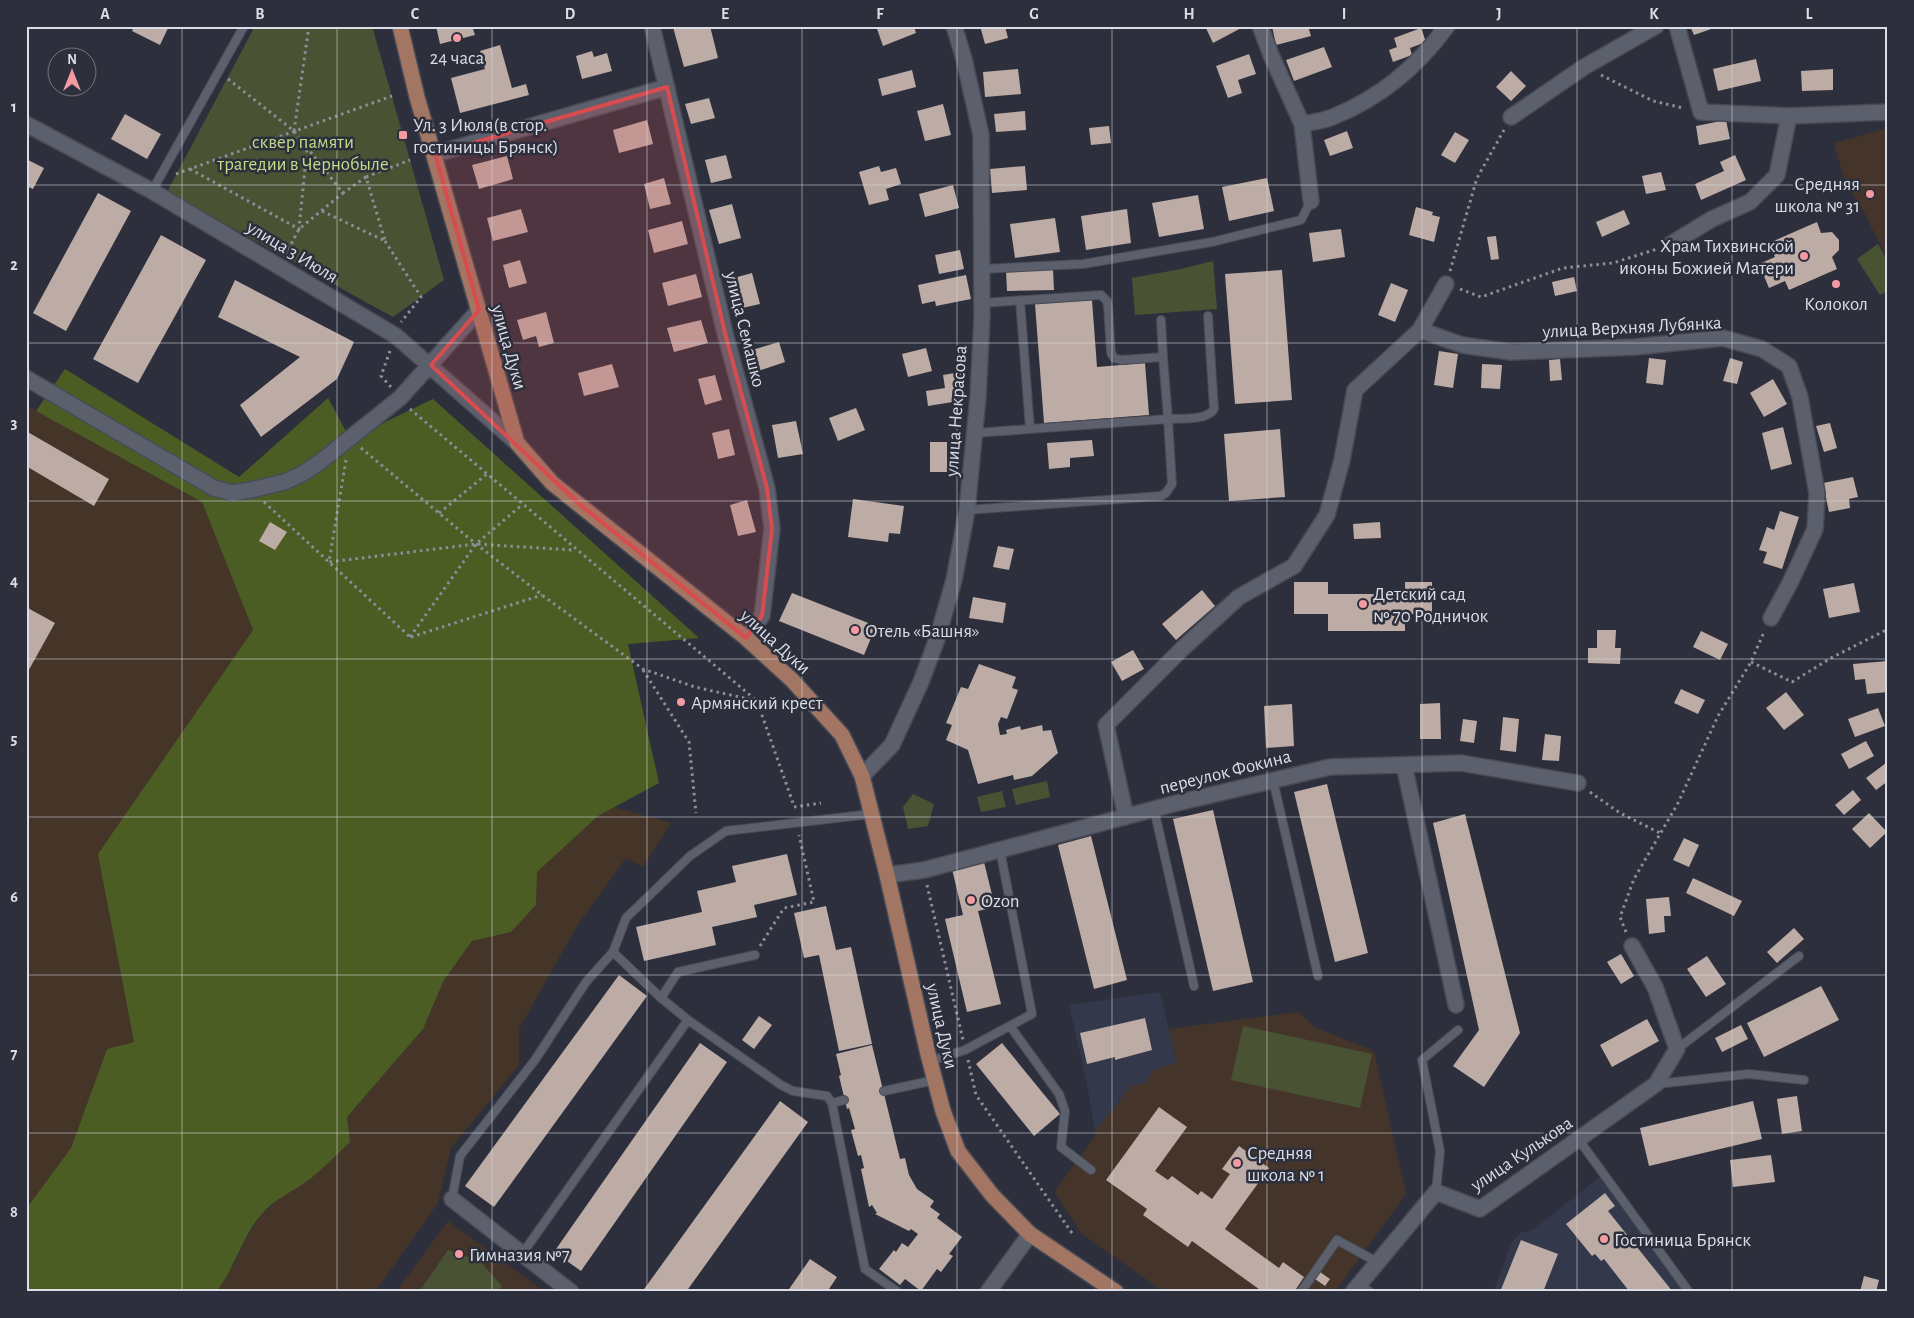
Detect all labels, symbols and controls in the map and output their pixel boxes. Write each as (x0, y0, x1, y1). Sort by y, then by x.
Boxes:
text: A (100, 6, 110, 22)
text: B (255, 6, 265, 22)
text: C (411, 6, 420, 22)
text: D (565, 6, 576, 22)
text: E (721, 6, 729, 22)
text: F (876, 6, 884, 22)
text: G (1029, 6, 1039, 22)
text: H (1183, 6, 1195, 22)
text: I (1342, 6, 1346, 22)
text: J (1496, 6, 1502, 22)
text: K (1649, 6, 1659, 22)
text: L (1806, 6, 1813, 22)
marker: 24 часа (451, 32, 463, 44)
north arrow (48, 48, 98, 98)
place label: 24 часа (430, 49, 485, 68)
text: N (67, 53, 77, 67)
text: 1 (11, 99, 17, 115)
place label: Ул. 3 Июля(в стор. гостиницы Брянск) (413, 116, 558, 157)
marker: Ул. 3 Июля(в стор. гостиницы Брянск) (397, 129, 409, 141)
park label: сквер памяти трагедии в Чернобыле (216, 133, 389, 174)
place label: Средняя школа № 31 (1774, 175, 1860, 216)
marker: Средняя школа № 31 (1864, 188, 1876, 200)
street label: улица 3 Июля (242, 217, 341, 287)
place label: Храм Тихвинской иконы Божией Матери (1619, 237, 1794, 278)
marker: Храм Тихвинской иконы Божией Матери (1798, 250, 1810, 262)
text: 2 (10, 257, 18, 273)
street label: улица Семашко (721, 269, 768, 389)
marker: Колокол (1830, 278, 1842, 290)
place label: Колокол (1804, 295, 1868, 314)
street label: улица Дуки (487, 302, 530, 392)
street label: улица Верхняя Лубянка (1541, 313, 1723, 342)
street label: улица Некрасова (942, 345, 971, 478)
text: 3 (11, 415, 18, 431)
text: 4 (10, 573, 18, 589)
place label: Детский сад № 70 Родничок (1373, 585, 1488, 626)
marker: Детский сад № 70 Родничок (1357, 598, 1369, 610)
street label: улица Дуки (735, 605, 814, 678)
place label: Отель «Башня» (865, 622, 980, 641)
marker: Отель «Башня» (849, 624, 861, 636)
place label: Армянский крест (691, 694, 823, 713)
marker: Армянский крест (675, 696, 687, 708)
text: 5 (11, 731, 18, 747)
street label: переулок Фокина (1158, 747, 1293, 798)
text: 6 (10, 889, 18, 905)
place label: Ozon (981, 892, 1020, 911)
marker: Ozon (965, 894, 977, 906)
street label: улица Дуки (922, 981, 961, 1071)
text: 7 (11, 1046, 18, 1062)
street label: улица Кулькова (1467, 1113, 1576, 1196)
place label: Средняя школа № 1 (1247, 1144, 1325, 1185)
marker: Средняя школа № 1 (1231, 1157, 1243, 1169)
text: 8 (10, 1204, 18, 1220)
place label: Гостиница Брянск (1614, 1231, 1751, 1250)
marker: Гостиница Брянск (1598, 1233, 1610, 1245)
place label: Гимназия №7 (469, 1246, 570, 1265)
marker: Гимназия №7 (453, 1248, 465, 1260)

